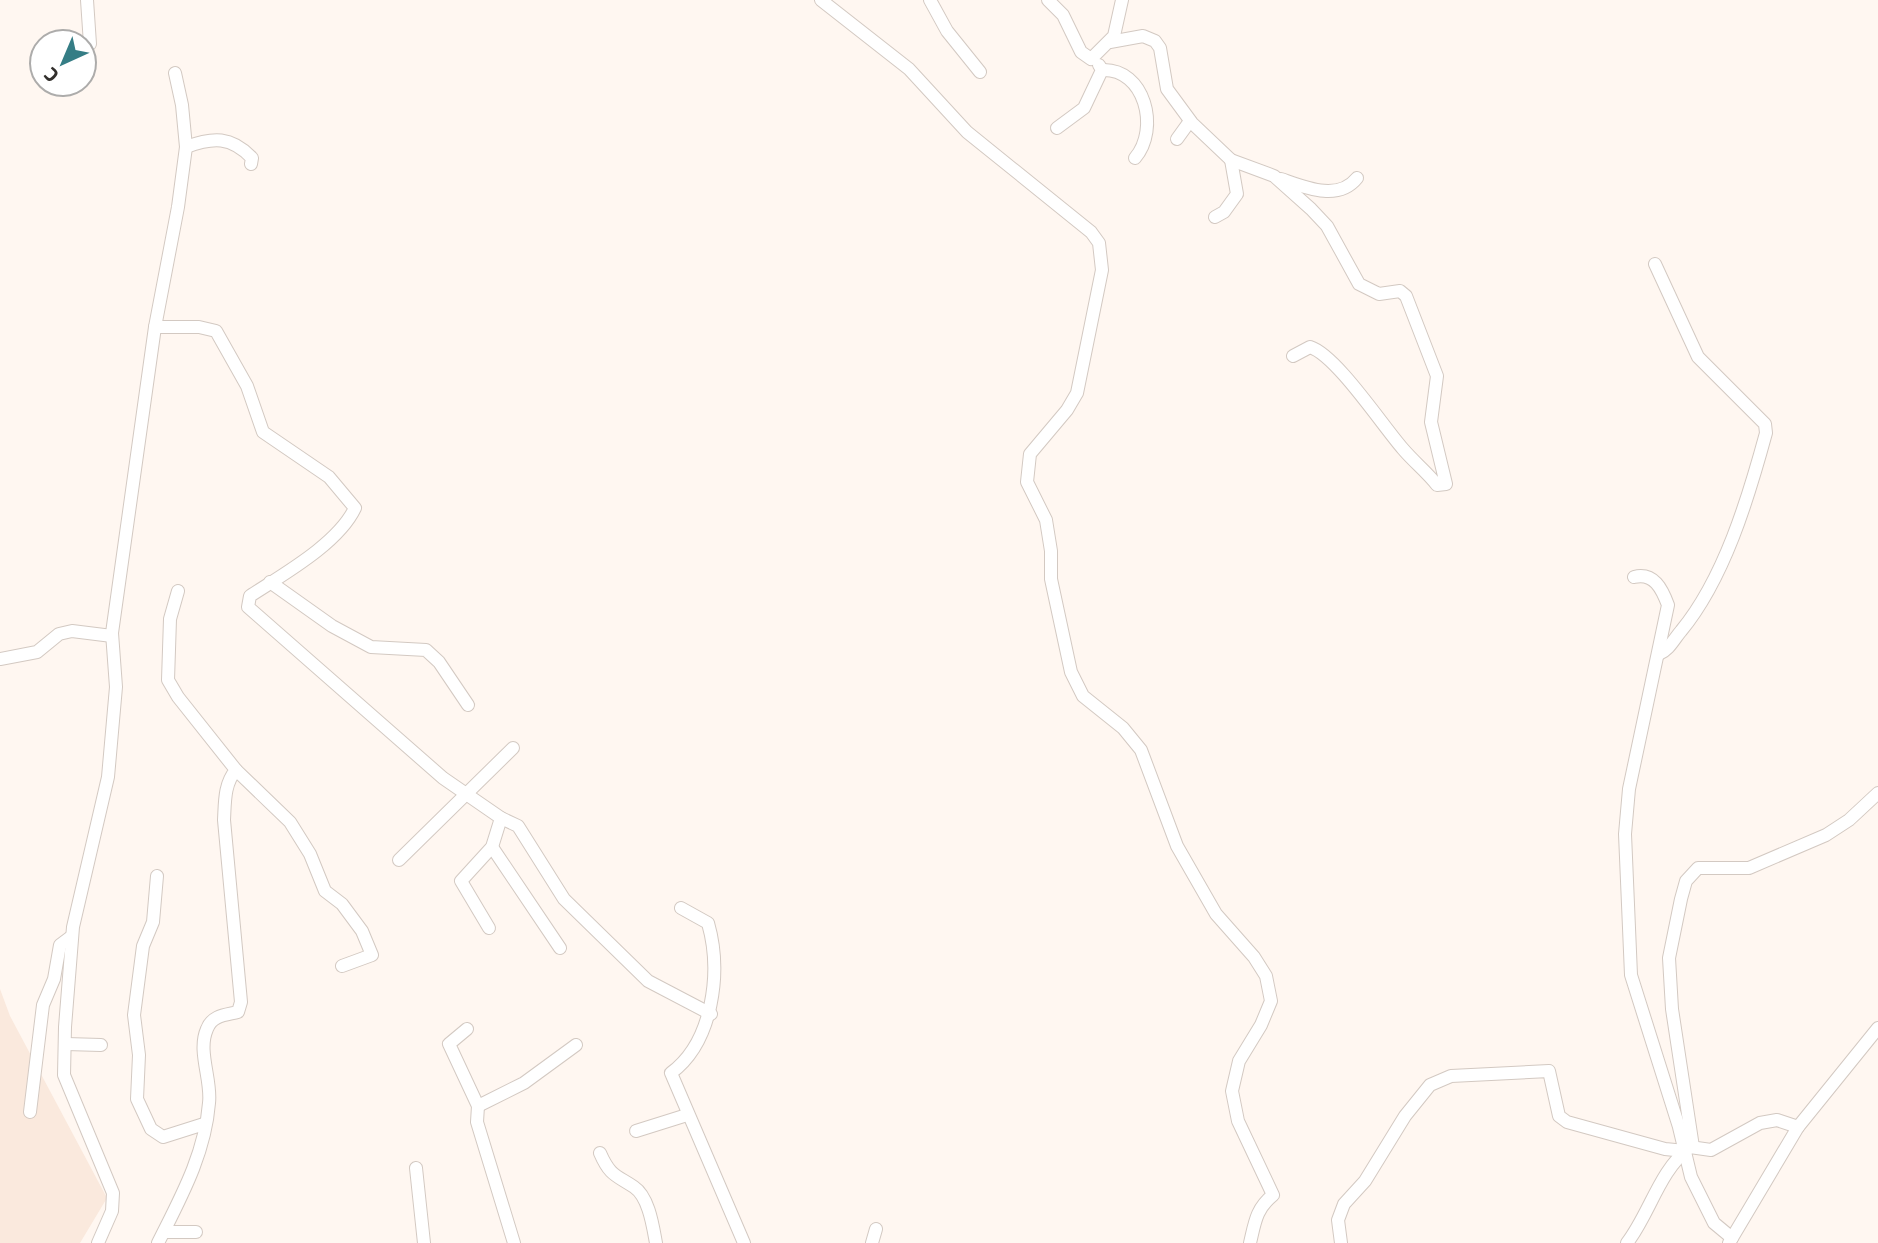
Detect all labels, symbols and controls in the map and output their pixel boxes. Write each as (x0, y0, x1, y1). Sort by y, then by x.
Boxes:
north arrow (28, 28, 98, 98)
text: С (39, 63, 63, 88)

